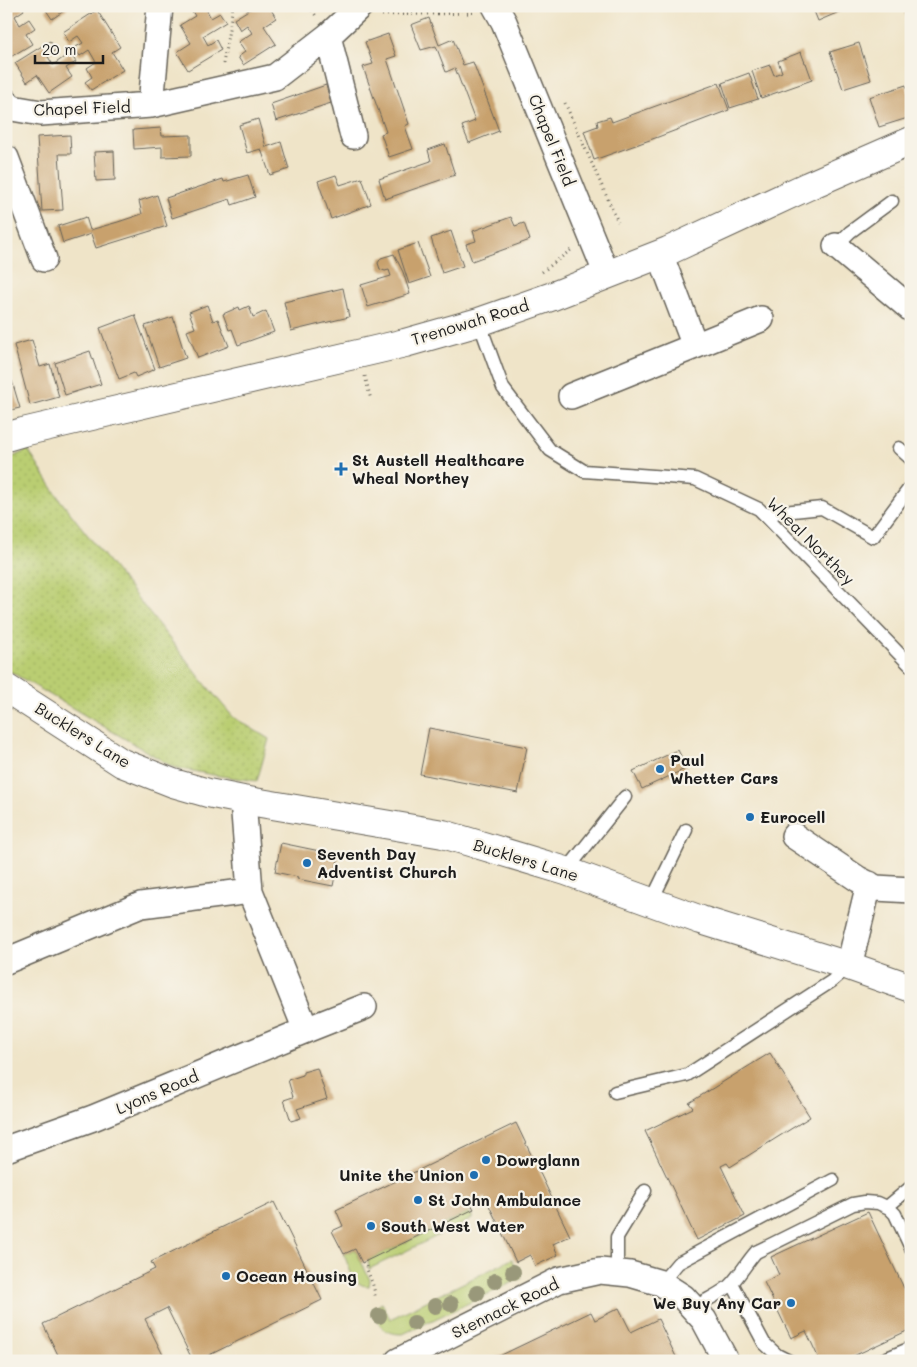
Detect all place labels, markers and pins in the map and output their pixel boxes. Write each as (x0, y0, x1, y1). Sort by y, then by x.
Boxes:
place label: St Austell Healthcare Wheal Northey (352, 449, 525, 488)
marker: St Austell Healthcare Wheal Northey (334, 462, 348, 476)
place label: Paul Whetter Cars (670, 749, 778, 788)
marker: Paul Whetter Cars (654, 763, 666, 775)
place label: Eurocell (760, 806, 825, 827)
marker: Eurocell (744, 811, 756, 823)
place label: Seventh Day Adventist Church (317, 843, 457, 882)
marker: Seventh Day Adventist Church (301, 857, 313, 869)
place label: Dowrglann (496, 1149, 580, 1170)
marker: Dowrglann (480, 1154, 492, 1166)
place label: Unite the Union (339, 1164, 464, 1185)
marker: Unite the Union (468, 1169, 480, 1181)
place label: St John Ambulance (428, 1189, 581, 1210)
marker: St John Ambulance (412, 1194, 424, 1206)
place label: South West Water (381, 1215, 525, 1236)
marker: South West Water (365, 1220, 377, 1232)
place label: Ocean Housing (236, 1265, 357, 1286)
marker: Ocean Housing (220, 1270, 232, 1282)
place label: We Buy Any Car (653, 1292, 781, 1313)
marker: We Buy Any Car (785, 1297, 797, 1309)

